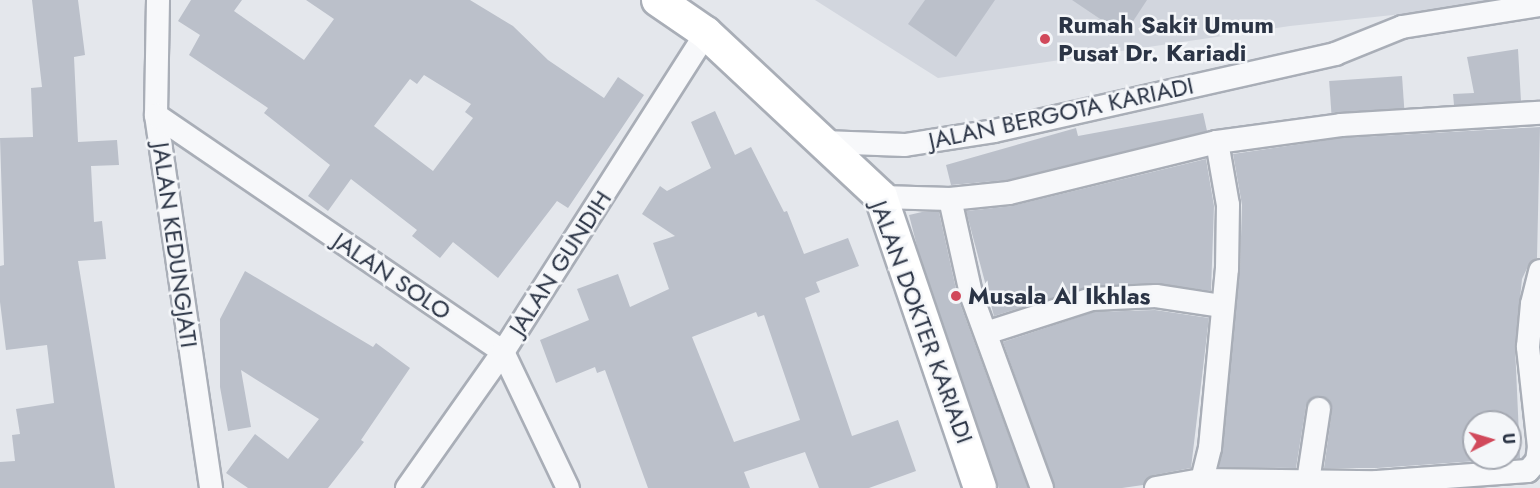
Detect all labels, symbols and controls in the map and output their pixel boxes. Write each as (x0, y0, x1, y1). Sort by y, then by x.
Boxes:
place label: Rumah Sakit Umum Pusat Dr. Kariadi (1058, 11, 1274, 67)
marker: Rumah Sakit Umum Pusat Dr. Kariadi (1036, 30, 1054, 48)
street label: JALAN BERGOTA KARIADI (926, 71, 1196, 155)
street label: JALAN KEDUNGJATI (146, 140, 204, 350)
street label: JALAN GUNDIH (503, 185, 617, 341)
street label: JALAN DOKTER KARIADI (865, 197, 979, 447)
street label: JALAN SOLO (328, 226, 456, 326)
place label: Musala Al Ikhlas (968, 282, 1151, 310)
marker: Musala Al Ikhlas (949, 289, 963, 303)
north arrow (1462, 410, 1522, 470)
text: U (1496, 432, 1520, 445)

